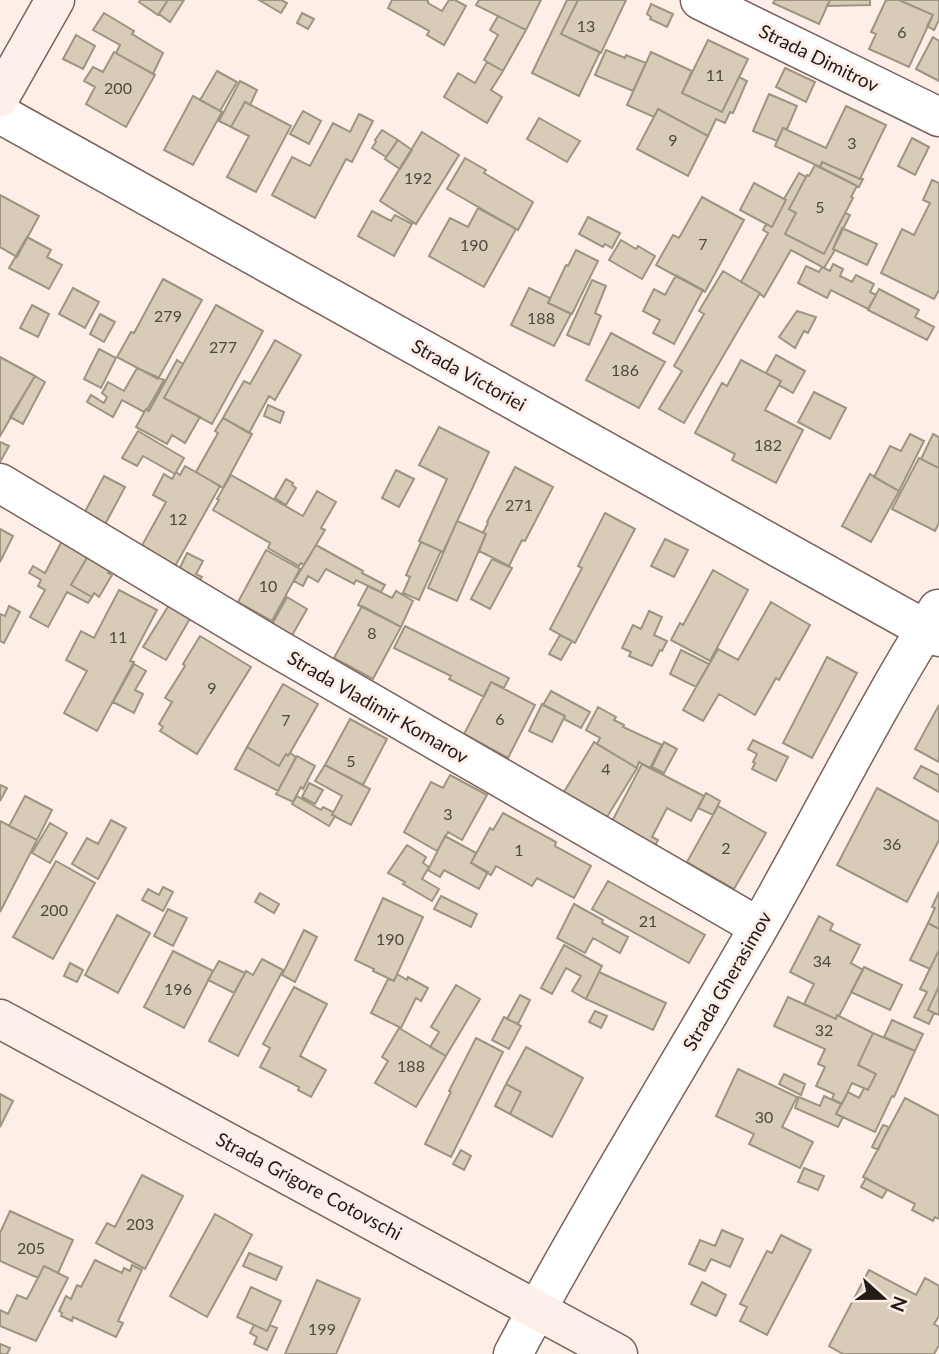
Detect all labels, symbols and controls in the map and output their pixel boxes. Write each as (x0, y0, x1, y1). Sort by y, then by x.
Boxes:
house number: 13 (577, 16, 595, 35)
street label: Strada Dimitrov (756, 19, 883, 97)
house number: 6 (897, 22, 907, 41)
house number: 11 (706, 65, 724, 84)
house number: 200 (104, 78, 132, 97)
house number: 9 (668, 130, 678, 149)
house number: 3 (847, 133, 857, 152)
house number: 192 (404, 168, 432, 187)
house number: 5 (815, 197, 825, 216)
house number: 7 (698, 234, 708, 253)
house number: 190 (460, 235, 488, 254)
house number: 279 (154, 306, 182, 325)
house number: 188 (527, 308, 555, 327)
street label: Strada Victoriei (408, 334, 530, 415)
house number: 277 (209, 337, 237, 356)
house number: 186 (611, 360, 639, 379)
house number: 182 (754, 435, 782, 454)
house number: 271 (505, 495, 533, 514)
house number: 12 (169, 509, 187, 528)
house number: 10 (259, 576, 277, 595)
house number: 8 (367, 623, 377, 642)
house number: 11 (109, 627, 127, 646)
street label: Strada Vladimir Komarov (284, 645, 473, 768)
house number: 9 (207, 678, 217, 697)
house number: 6 (495, 709, 505, 728)
house number: 7 (281, 710, 291, 729)
house number: 5 (346, 751, 356, 770)
house number: 4 (601, 759, 611, 778)
house number: 3 (443, 804, 453, 823)
house number: 36 (883, 834, 901, 853)
house number: 2 (721, 838, 731, 857)
house number: 1 (514, 840, 524, 859)
house number: 200 (40, 900, 68, 919)
street label: Strada Gherasimov (677, 907, 776, 1055)
house number: 21 (639, 911, 657, 930)
house number: 190 (376, 929, 404, 948)
house number: 34 (813, 951, 831, 970)
house number: 196 (164, 979, 192, 998)
house number: 32 (815, 1020, 833, 1039)
house number: 188 (397, 1056, 425, 1075)
house number: 30 (755, 1107, 773, 1126)
street label: Strada Grigore Cotovschi (212, 1127, 406, 1244)
house number: 203 (126, 1214, 154, 1233)
house number: 205 (17, 1238, 45, 1257)
north arrow (848, 1263, 918, 1333)
text: N (886, 1293, 913, 1315)
house number: 199 (308, 1319, 336, 1338)

